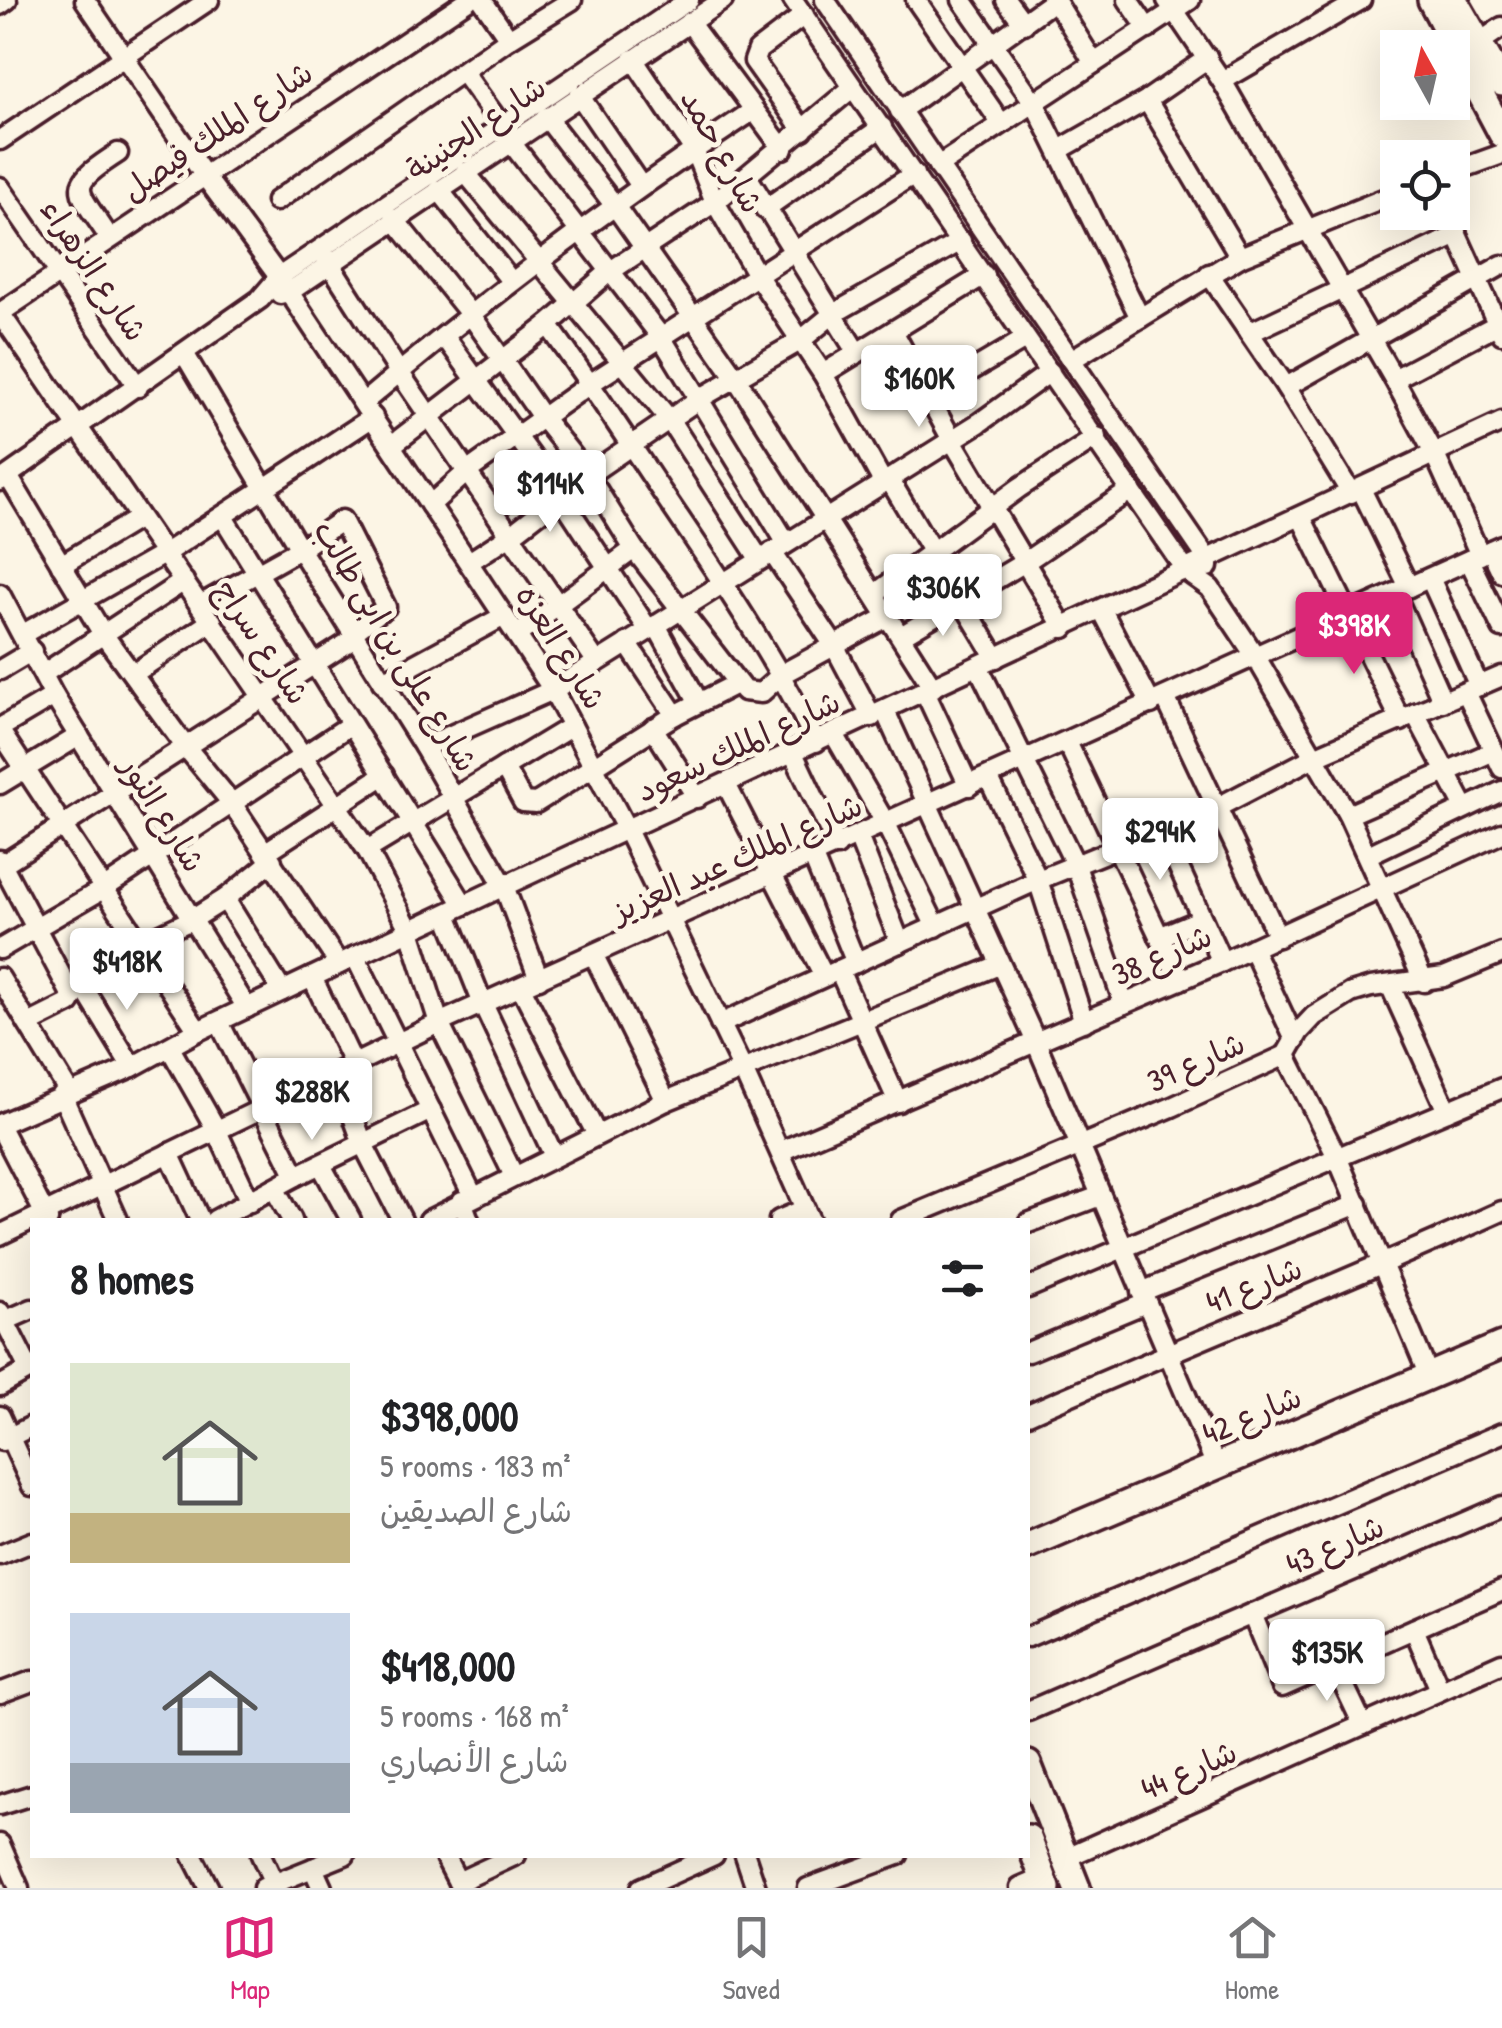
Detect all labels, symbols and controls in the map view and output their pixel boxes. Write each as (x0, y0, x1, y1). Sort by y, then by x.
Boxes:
north arrow (1380, 30, 1470, 120)
map controls (1380, 30, 1470, 230)
street label: شارع الملك فيصل (112, 51, 322, 212)
street label: شارع الجنينة (397, 65, 555, 192)
street label: شارع حمد (669, 81, 774, 222)
button: locate (1380, 140, 1470, 230)
street label: شارع الزهراء (29, 190, 158, 351)
pin: $160K (849, 345, 989, 430)
text: $160K (883, 356, 955, 399)
pin: $114K (480, 450, 620, 535)
text: $114K (516, 461, 584, 504)
street label: شارع على بن ابى طالب (302, 512, 489, 781)
pin: $306K (873, 554, 1013, 639)
text: $306K (906, 565, 980, 608)
street label: شارع سراج (203, 571, 320, 714)
street label: شارع العزه (504, 576, 617, 718)
pin: $398K (1284, 592, 1424, 677)
text: $398K (1318, 603, 1390, 646)
street label: شارع الملك سعود (629, 679, 848, 813)
street label: شارع النور (108, 745, 216, 881)
street label: شارع الملك عبد العزيز (602, 783, 870, 935)
pin: $294K (1090, 798, 1230, 883)
text: $294K (1124, 809, 1196, 852)
street label: شارع 38 (1105, 914, 1219, 997)
pin: $418K (57, 928, 197, 1013)
text: $418K (92, 939, 162, 982)
street label: شارع 39 (1140, 1021, 1252, 1104)
pin: $288K (242, 1058, 382, 1143)
text: $288K (274, 1069, 350, 1112)
street label: شارع 41 (1199, 1246, 1309, 1325)
text: 8 homes (70, 1250, 194, 1307)
icon: filters (935, 1251, 990, 1306)
street label: شارع 42 (1196, 1375, 1309, 1456)
text: $398,000 (380, 1387, 519, 1444)
icon: home (150, 1403, 270, 1523)
text: 5 rooms · 183 m² (380, 1444, 571, 1487)
text: شارع الصديقين (380, 1489, 572, 1532)
street label: شارع 43 (1279, 1504, 1391, 1587)
pin: $135K (1257, 1619, 1397, 1704)
text: $135K (1291, 1630, 1363, 1673)
text: $418,000 (380, 1637, 515, 1694)
icon: home (150, 1653, 270, 1773)
text: 5 rooms · 168 m² (380, 1694, 569, 1737)
street label: شارع 44 (1134, 1729, 1244, 1811)
text: شارع الأنصاري (380, 1739, 568, 1782)
tab: Map (222, 1910, 277, 2008)
tab: Saved (722, 1910, 780, 2008)
tab: Home (1225, 1910, 1280, 2008)

